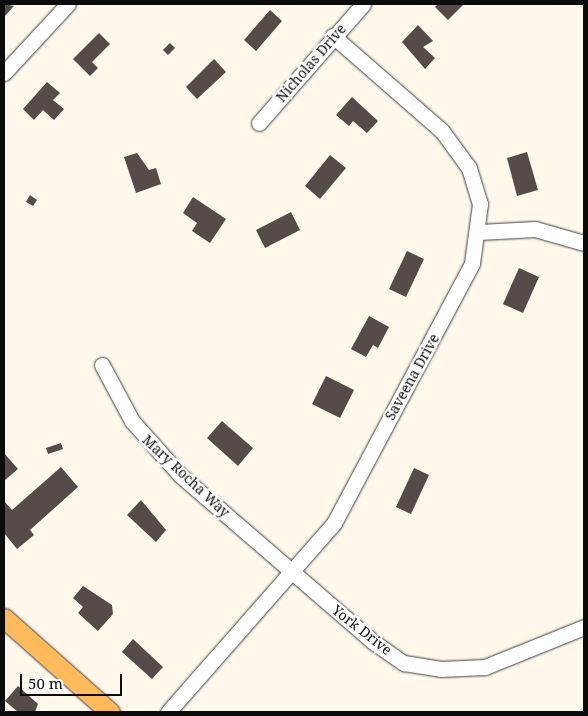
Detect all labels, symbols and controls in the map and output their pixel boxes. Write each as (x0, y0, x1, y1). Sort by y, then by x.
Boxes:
street label: Nicholas Drive (272, 20, 350, 106)
street label: Saveena Drive (381, 331, 443, 423)
street label: Mary Rocha Way (139, 431, 233, 521)
street label: York Drive (329, 601, 395, 659)
scale bar (22, 664, 125, 696)
text: 50 m (28, 673, 63, 693)

